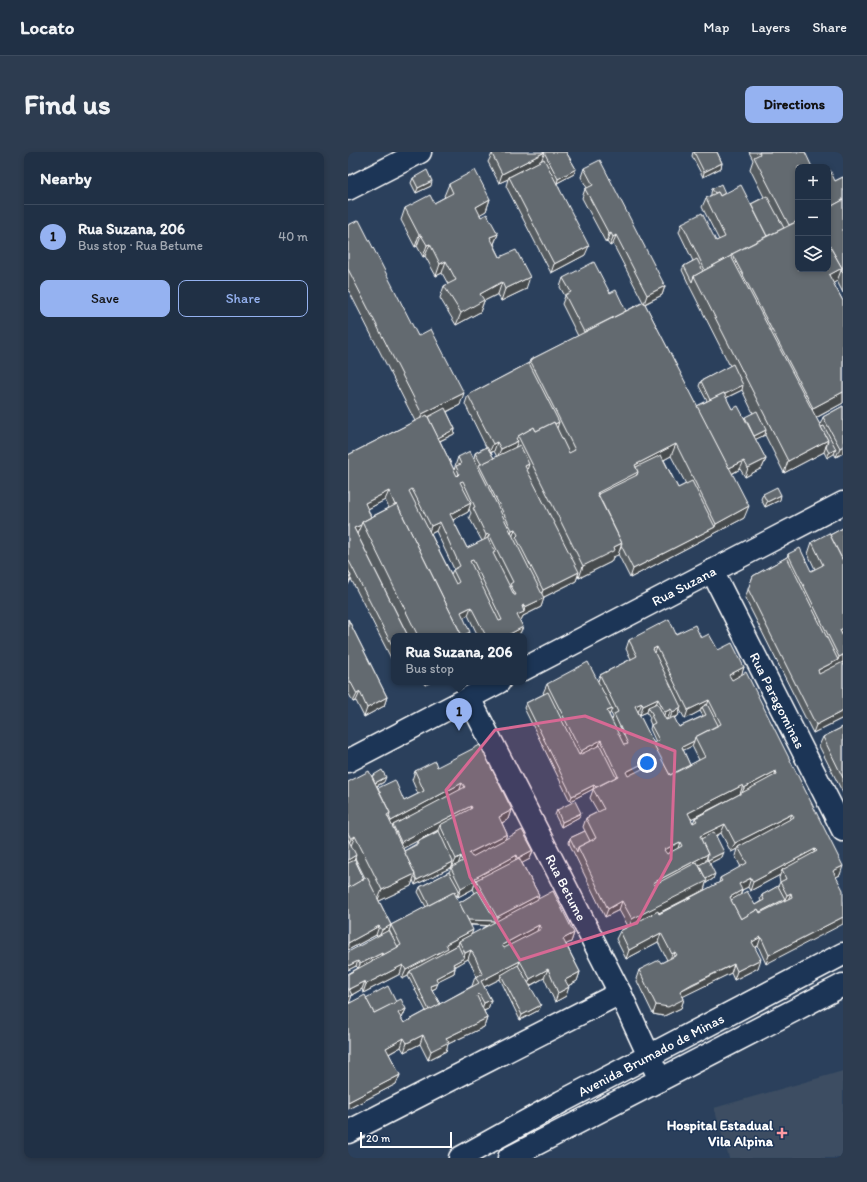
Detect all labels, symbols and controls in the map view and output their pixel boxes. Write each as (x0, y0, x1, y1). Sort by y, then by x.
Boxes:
text: Locato (20, 16, 74, 39)
text: Map (704, 19, 729, 36)
text: Layers (751, 19, 790, 36)
text: Share (812, 19, 847, 36)
button: Directions (745, 86, 843, 123)
text: Find us (24, 87, 111, 121)
map controls (795, 164, 831, 272)
button: + (795, 164, 831, 200)
text: Nearby (40, 168, 92, 188)
button: − (795, 200, 831, 236)
text: Rua Suzana, 206 (78, 220, 185, 238)
text: 1 (50, 229, 56, 244)
text: 40 m (278, 229, 308, 244)
button: layers (795, 236, 831, 272)
text: Bus stop · Rua Betume (78, 238, 203, 253)
button: Save (40, 280, 170, 317)
button: Share (178, 280, 308, 317)
street label: Rua Suzana (649, 563, 719, 610)
popup (391, 633, 527, 685)
text: Rua Suzana, 206 (405, 643, 513, 661)
street label: Rua Paragominas (746, 650, 808, 752)
text: Bus stop (405, 661, 454, 676)
pin: 1 (446, 698, 472, 731)
your location (637, 753, 657, 773)
street label: Rua Betume (541, 852, 590, 924)
street label: Avenida Brumado de Minas (575, 1010, 727, 1101)
place label: Hospital Estadual Vila Alpina (667, 1117, 774, 1150)
marker: Hospital Estadual Vila Alpina (776, 1127, 788, 1139)
scale bar (360, 1130, 452, 1149)
text: 20 m (366, 1132, 390, 1145)

